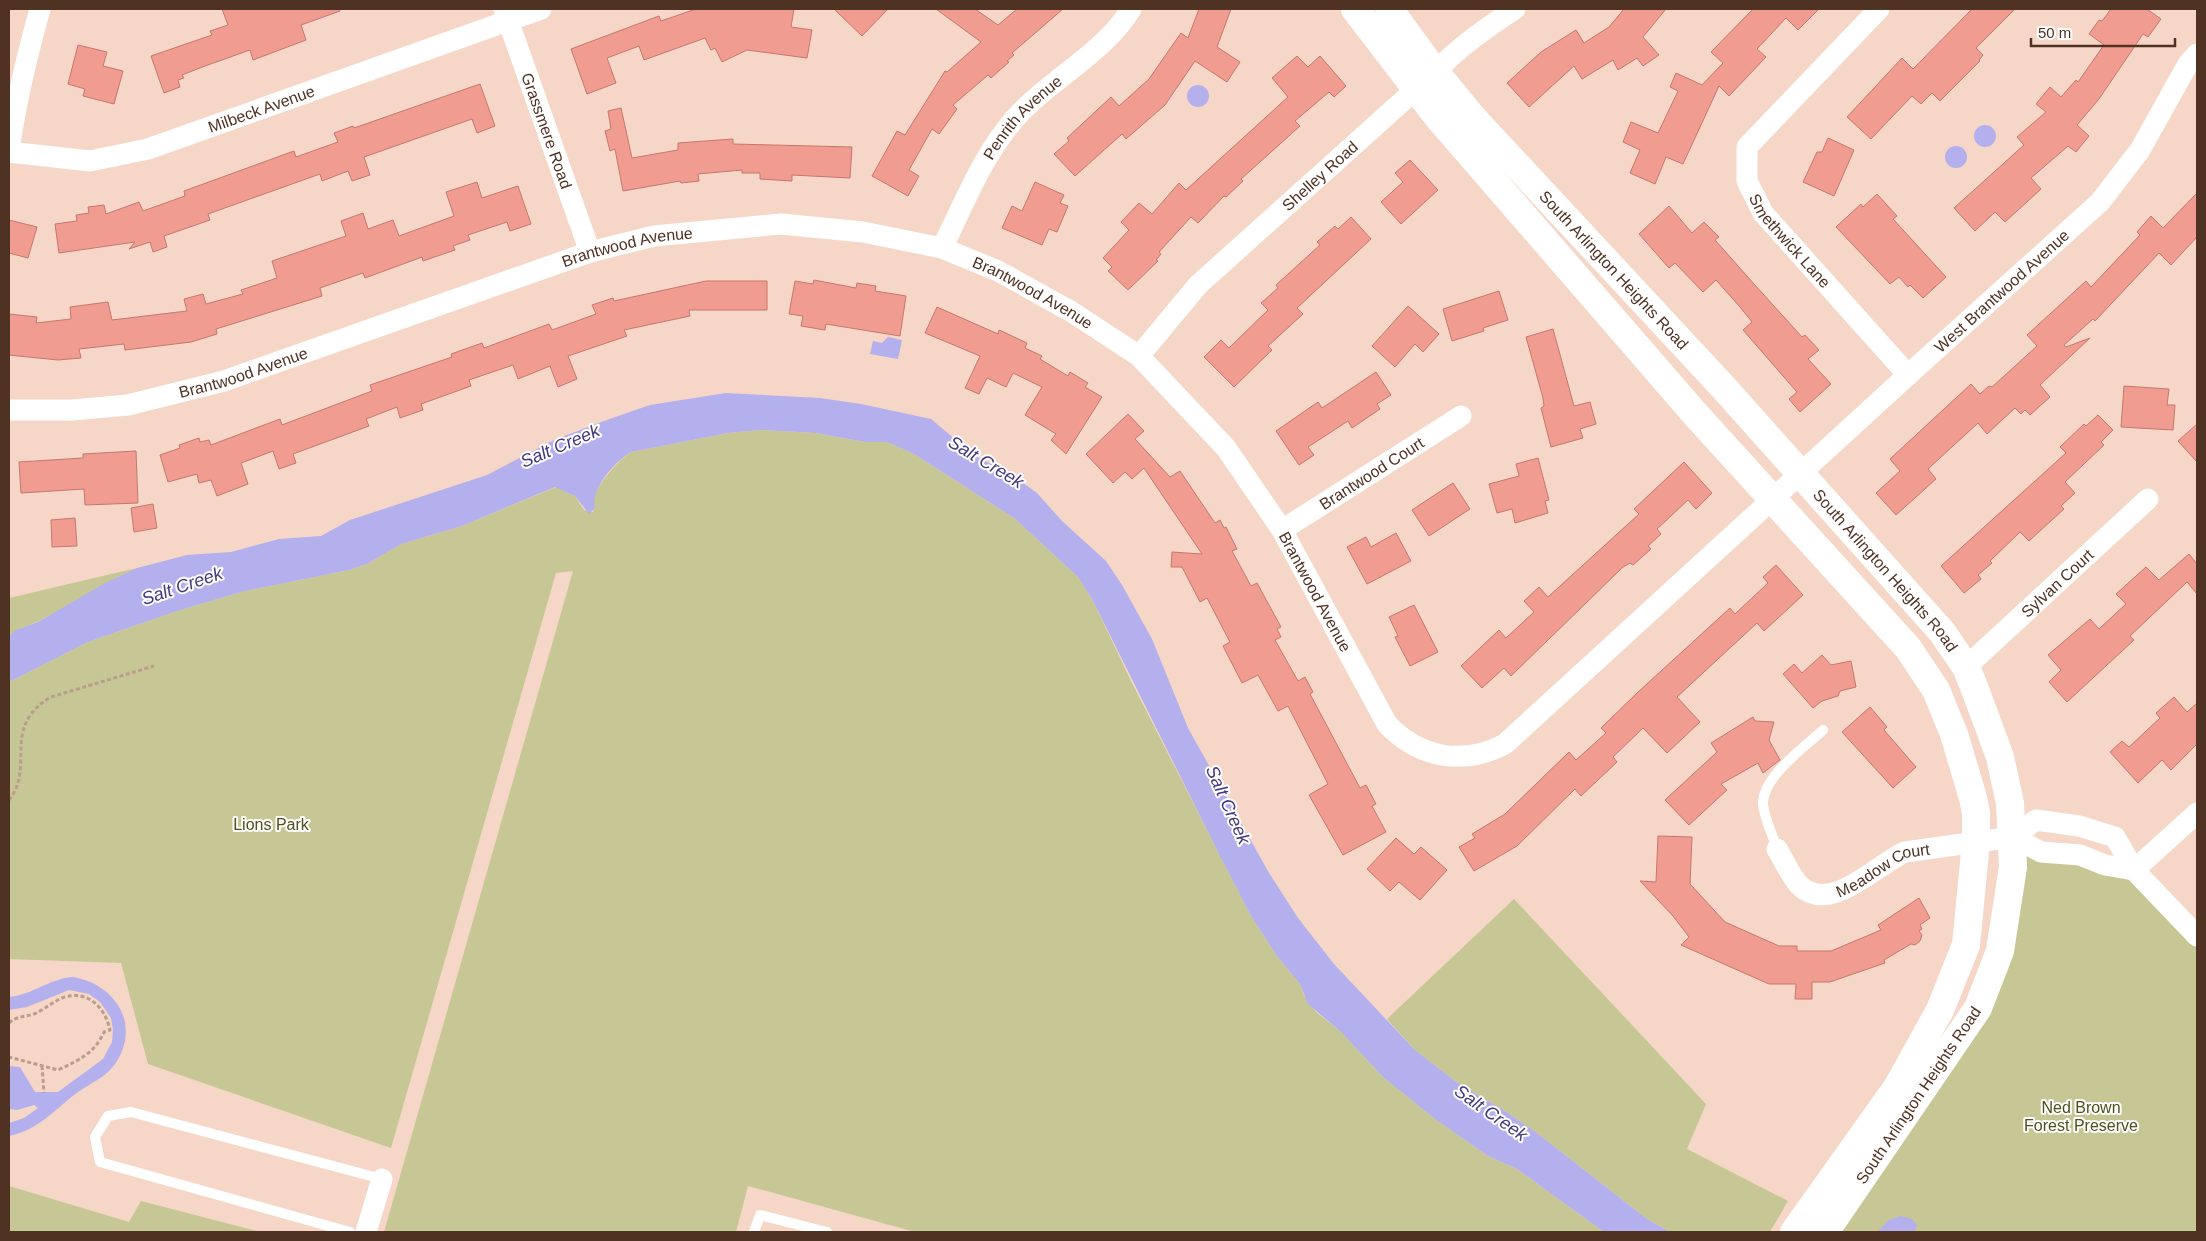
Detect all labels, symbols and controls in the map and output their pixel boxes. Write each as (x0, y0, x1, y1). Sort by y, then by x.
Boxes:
scale bar (2031, 15, 2175, 47)
text: 50 m (2038, 24, 2071, 41)
street label: Grassmere Road (518, 70, 575, 191)
street label: Penrith Avenue (980, 72, 1065, 162)
street label: Milbeck Avenue (206, 82, 317, 136)
street label: Shelley Road (1279, 138, 1361, 214)
street label: South Arlington Heights Road (1536, 187, 1692, 353)
street label: Smethwick Lane (1746, 191, 1834, 291)
street label: Brantwood Avenue (560, 224, 694, 270)
street label: West Brantwood Avenue (1931, 226, 2072, 356)
street label: Brantwood Avenue (970, 254, 1096, 332)
street label: Brantwood Avenue (177, 344, 310, 401)
water label: Salt Creek (517, 420, 603, 472)
water label: Salt Creek (945, 432, 1028, 493)
street label: Brantwood Court (1316, 434, 1427, 513)
street label: South Arlington Heights Road (1810, 486, 1961, 655)
street label: Brantwood Avenue (1275, 529, 1354, 655)
street label: Sylvan Court (2018, 546, 2097, 621)
water label: Salt Creek (139, 563, 226, 609)
water label: Salt Creek (1202, 763, 1255, 848)
park label: Lions Park (233, 816, 310, 833)
street label: Meadow Court (1834, 841, 1931, 901)
street label: South Arlington Heights Road (1853, 1004, 1984, 1187)
water label: Salt Creek (1451, 1081, 1532, 1146)
park label: Ned Brown Forest Preserve (2024, 1099, 2138, 1134)

